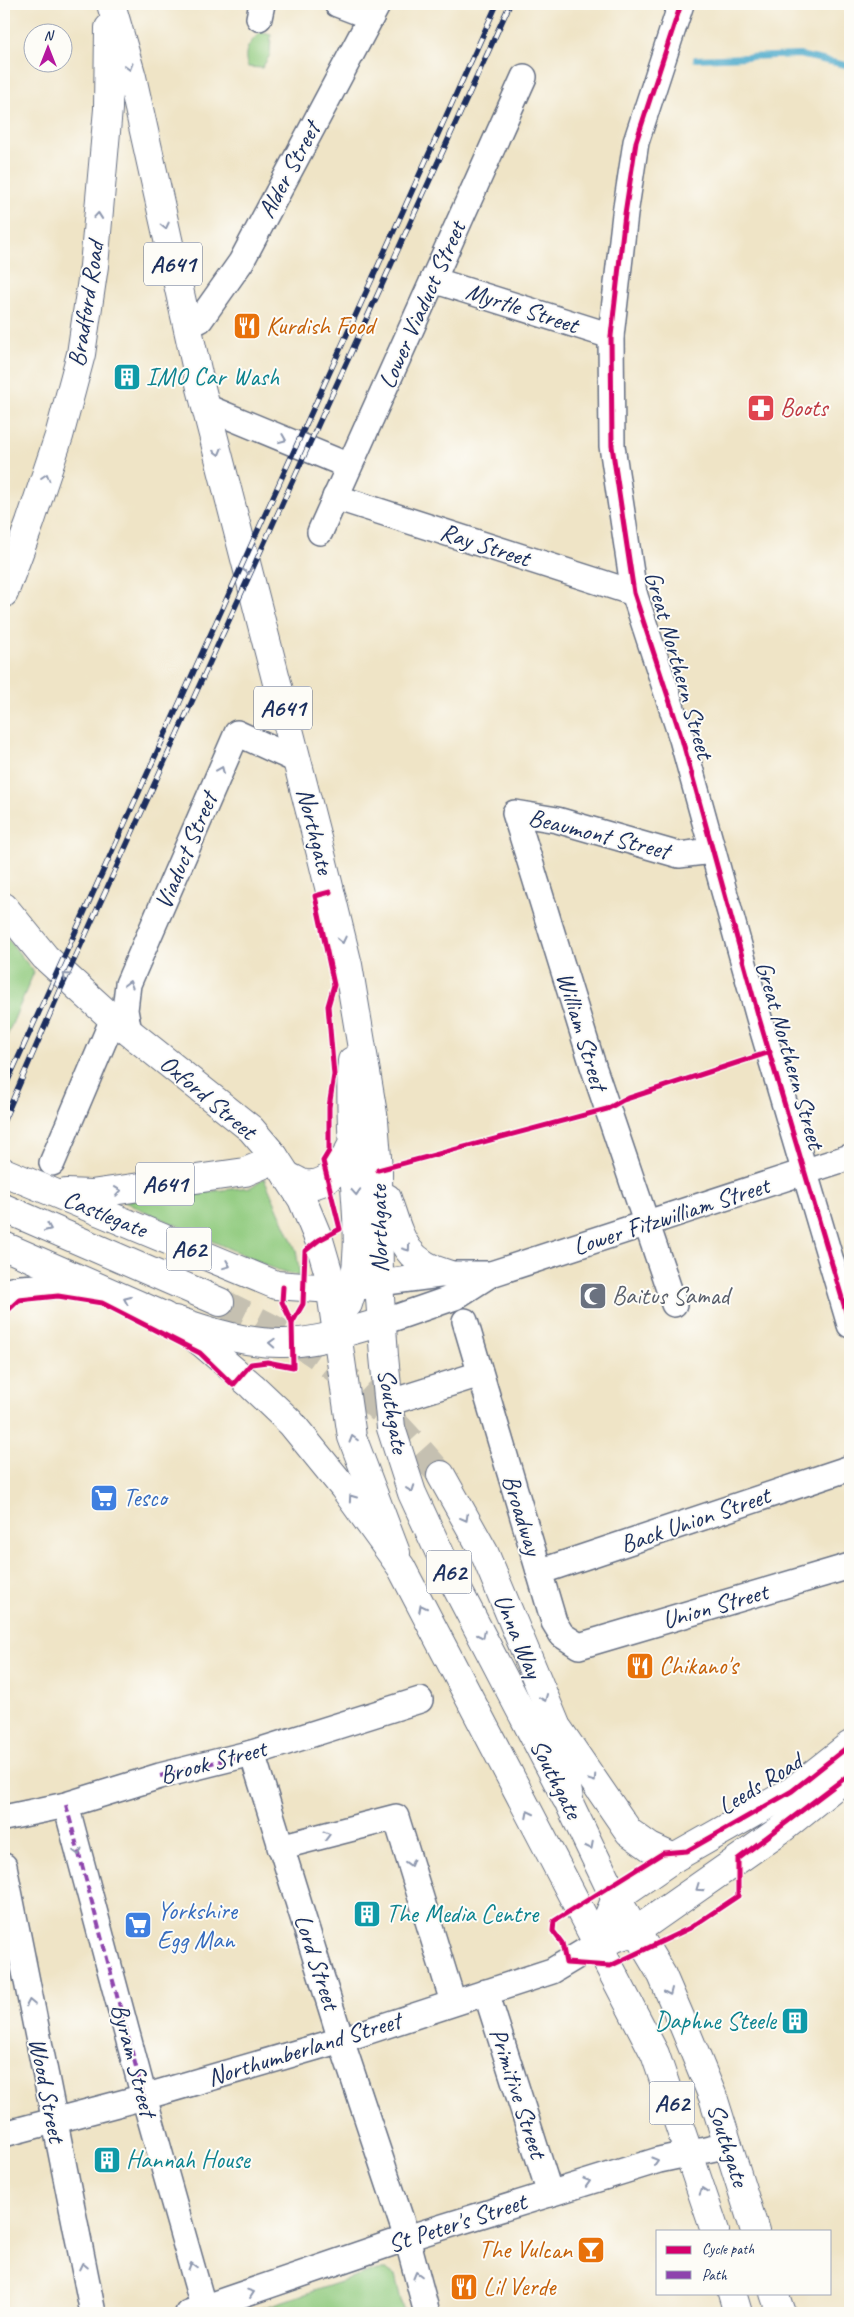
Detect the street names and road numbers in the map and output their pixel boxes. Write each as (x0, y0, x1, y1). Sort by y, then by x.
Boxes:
street label: Alder Street (250, 113, 329, 224)
street label: Lower Viaduct Street (371, 214, 474, 393)
street label: Bradford Road (60, 236, 112, 369)
road number: A641 (144, 242, 202, 286)
street label: Myrtle Street (462, 275, 585, 342)
street label: Ray Street (436, 516, 536, 575)
street label: Great Northern Street (637, 568, 722, 765)
road number: A641 (254, 686, 312, 730)
street label: Viaduct Street (147, 784, 226, 914)
street label: Northgate (289, 785, 342, 879)
street label: Beaumont Street (525, 801, 676, 868)
street label: Great Northern Street (748, 958, 833, 1155)
street label: William Street (549, 968, 616, 1097)
street label: Oxford Street (153, 1047, 265, 1148)
road number: A641 (136, 1162, 194, 1206)
street label: Lower Fitzwilliam Street (569, 1168, 776, 1263)
street label: Castlegate (58, 1183, 153, 1246)
street label: Northgate (362, 1183, 396, 1273)
road number: A62 (166, 1228, 212, 1270)
street label: Southgate (370, 1366, 416, 1458)
street label: Broadway (495, 1471, 550, 1561)
street label: Back Union Street (616, 1479, 777, 1561)
road number: A62 (426, 1550, 472, 1594)
street label: Union Street (659, 1575, 774, 1636)
street label: Unna Way (486, 1589, 551, 1685)
street label: Brook Street (156, 1732, 272, 1792)
street label: Southgate (522, 1734, 590, 1826)
street label: Leeds Road (712, 1744, 811, 1822)
street label: Lord Street (287, 1910, 348, 2016)
street label: Byram Street (104, 2000, 165, 2123)
street label: Northumberland Street (203, 2003, 408, 2094)
street label: Primitive Street (482, 2024, 555, 2165)
street label: Wood Street (21, 2035, 73, 2147)
road number: A62 (650, 2082, 694, 2124)
street label: Southgate (700, 2100, 757, 2192)
street label: St Peter's Street (384, 2185, 533, 2260)

